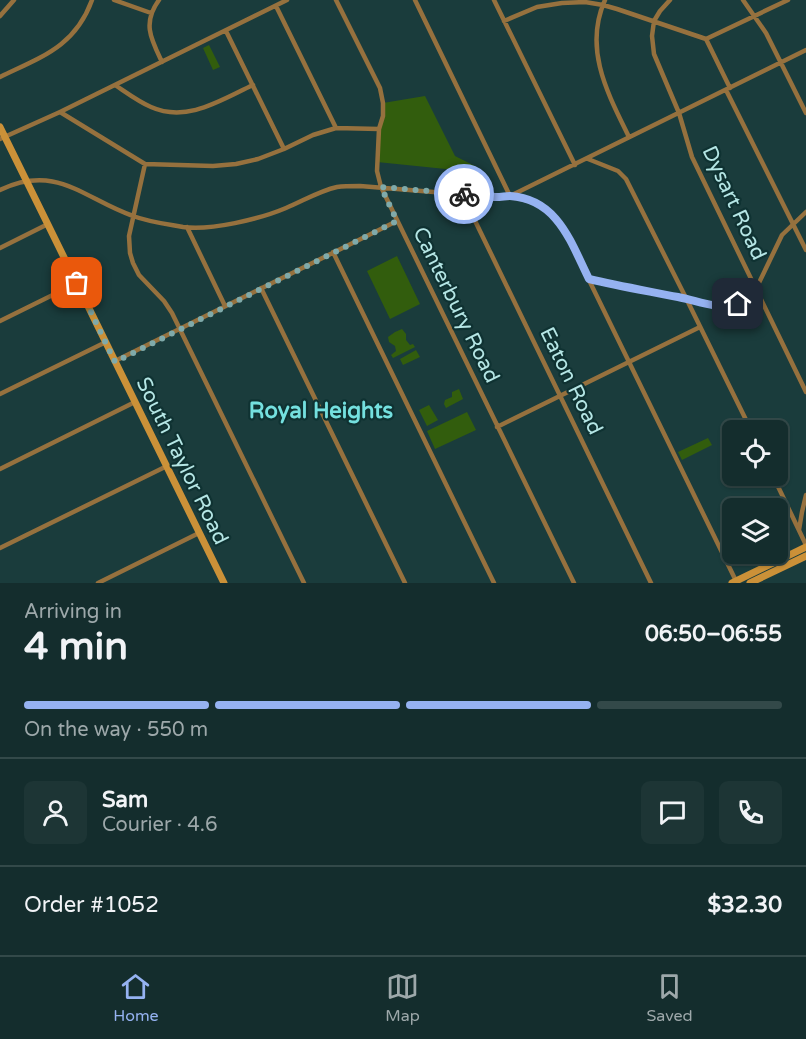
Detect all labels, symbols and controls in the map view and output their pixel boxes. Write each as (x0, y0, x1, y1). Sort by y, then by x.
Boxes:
street label: Dysart Road (697, 142, 771, 264)
courier (434, 164, 494, 224)
icon: bike (448, 178, 481, 211)
street label: Canterbury Road (407, 223, 505, 387)
pin (51, 257, 102, 308)
icon: bag (60, 266, 93, 299)
pin (712, 278, 763, 329)
icon: home (721, 287, 754, 320)
street label: Eaton Road (534, 323, 608, 439)
street label: South Taylor Road (131, 373, 233, 549)
district label: Royal Heights (249, 398, 394, 424)
map controls (722, 420, 788, 564)
button: locate (722, 420, 788, 486)
button: layers (722, 498, 788, 564)
text: Arriving in (24, 600, 122, 624)
text: 06:50–06:55 (645, 621, 782, 647)
text: 4 min (24, 623, 128, 670)
text: On the way · 550 m (24, 718, 208, 742)
button: person (24, 781, 87, 844)
button: chat (641, 781, 704, 844)
button: phone (719, 781, 782, 844)
text: Sam (102, 787, 148, 813)
text: Courier · 4.6 (102, 813, 217, 837)
text: Order #1052 (24, 892, 159, 918)
text: $32.30 (707, 892, 782, 918)
tab: Home (113, 970, 159, 1026)
tab: Map (385, 970, 420, 1026)
tab: Saved (646, 970, 693, 1026)

